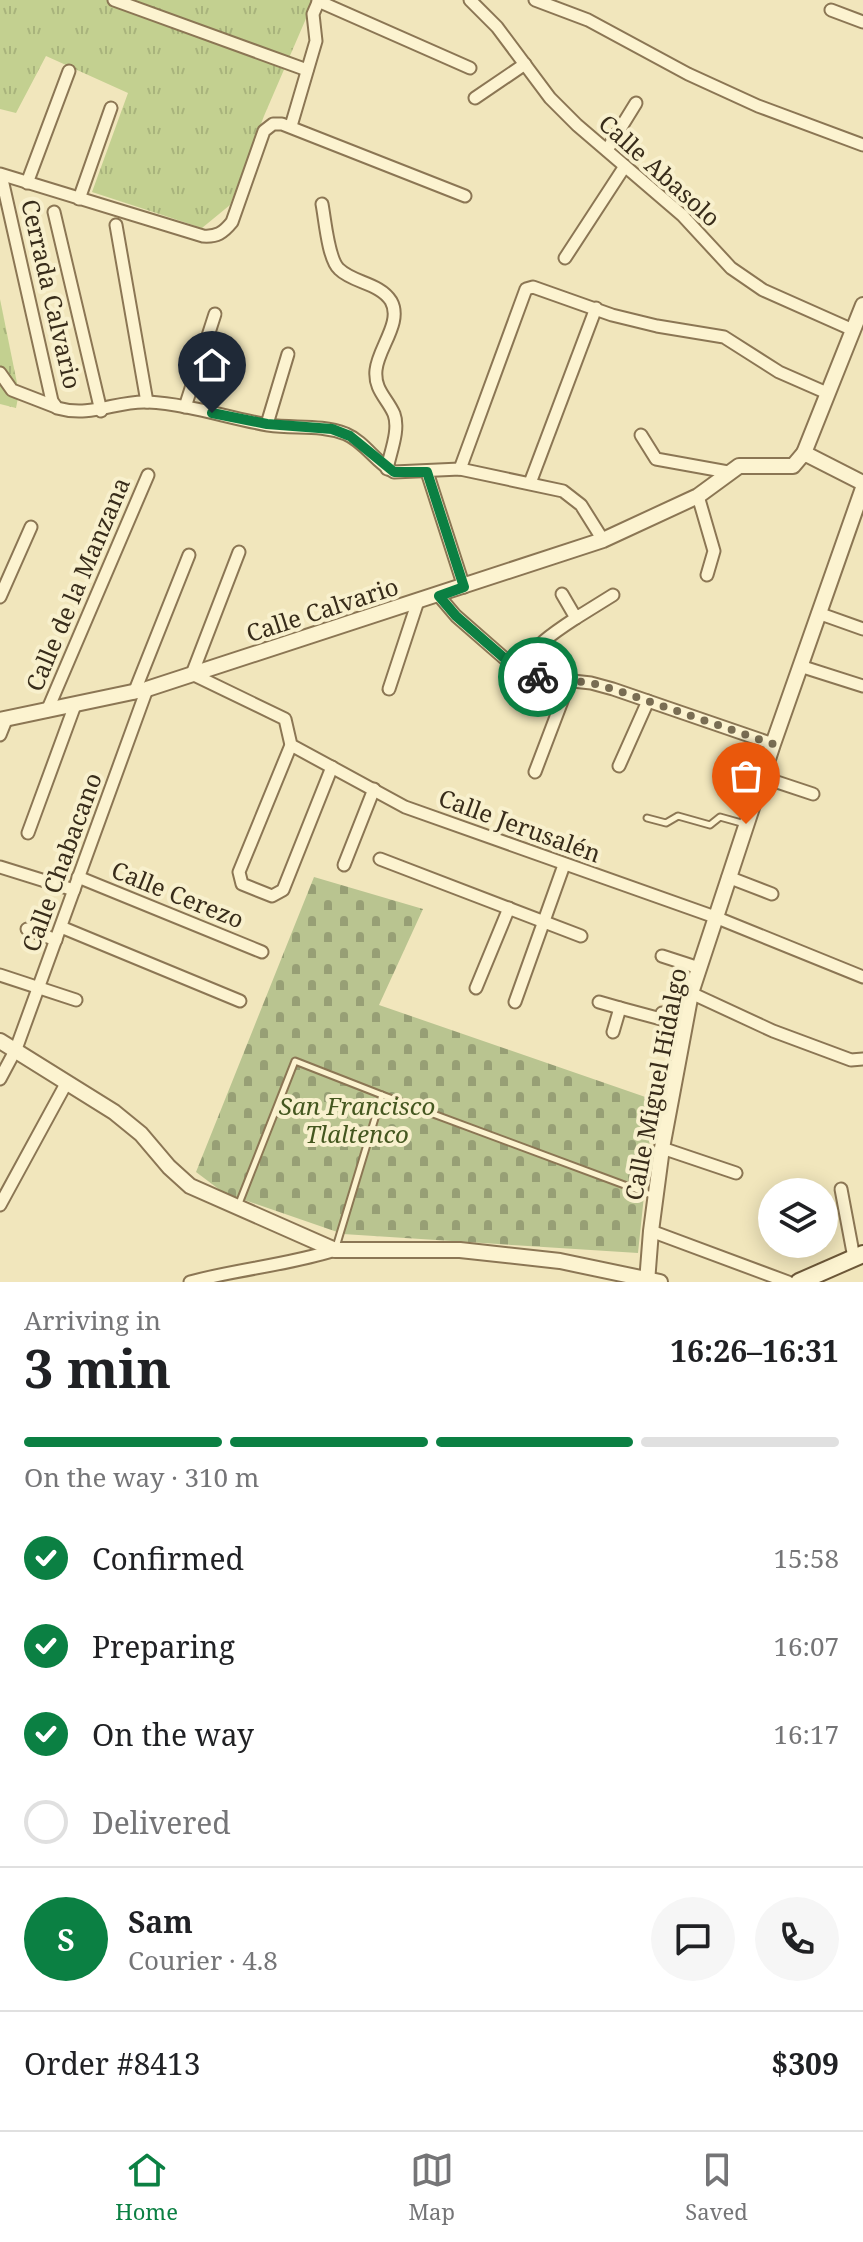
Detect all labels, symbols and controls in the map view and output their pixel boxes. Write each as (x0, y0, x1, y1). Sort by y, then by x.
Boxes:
street label: Calle Abasolo (592, 106, 728, 234)
street label: Cerrada Calvario (14, 196, 90, 392)
pin (178, 331, 246, 413)
icon: home (190, 343, 234, 387)
street label: Calle de la Manzana (17, 472, 137, 696)
street label: Calle Calvario (242, 569, 402, 649)
courier (498, 637, 578, 717)
icon: bike (516, 655, 560, 699)
pin (712, 742, 780, 824)
icon: bag (724, 754, 768, 798)
street label: Calle Chabacano (13, 768, 109, 956)
street label: Calle Jerusalén (434, 780, 606, 870)
street label: Calle Cerezo (107, 852, 249, 936)
street label: Calle Miguel Hidalgo (616, 965, 694, 1203)
park label: San Francisco Tlaltenco (279, 1089, 435, 1150)
map controls (758, 1178, 838, 1258)
button: layers (758, 1178, 838, 1258)
text: Arriving in (24, 1302, 161, 1338)
text: 16:26–16:31 (670, 1330, 839, 1371)
text: 3 min (24, 1332, 171, 1403)
text: On the way · 310 m (24, 1459, 259, 1495)
icon: check (24, 1536, 68, 1580)
text: Confirmed (92, 1538, 244, 1579)
text: 15:58 (773, 1540, 839, 1576)
icon: check (24, 1624, 68, 1668)
text: Preparing (92, 1626, 235, 1667)
text: 16:07 (773, 1628, 839, 1664)
icon: check (24, 1712, 68, 1756)
text: On the way (92, 1714, 254, 1755)
text: 16:17 (773, 1716, 839, 1752)
text: Delivered (92, 1802, 231, 1843)
button: chat (651, 1897, 735, 1981)
button: phone (755, 1897, 839, 1981)
text: Sam (128, 1901, 193, 1942)
text: S (57, 1919, 75, 1960)
text: Courier · 4.8 (128, 1942, 278, 1978)
text: Order #8413 (24, 2043, 201, 2084)
text: $309 (771, 2043, 839, 2084)
tab: Home (115, 2148, 178, 2226)
tab: Map (408, 2148, 455, 2226)
tab: Saved (685, 2148, 748, 2226)

